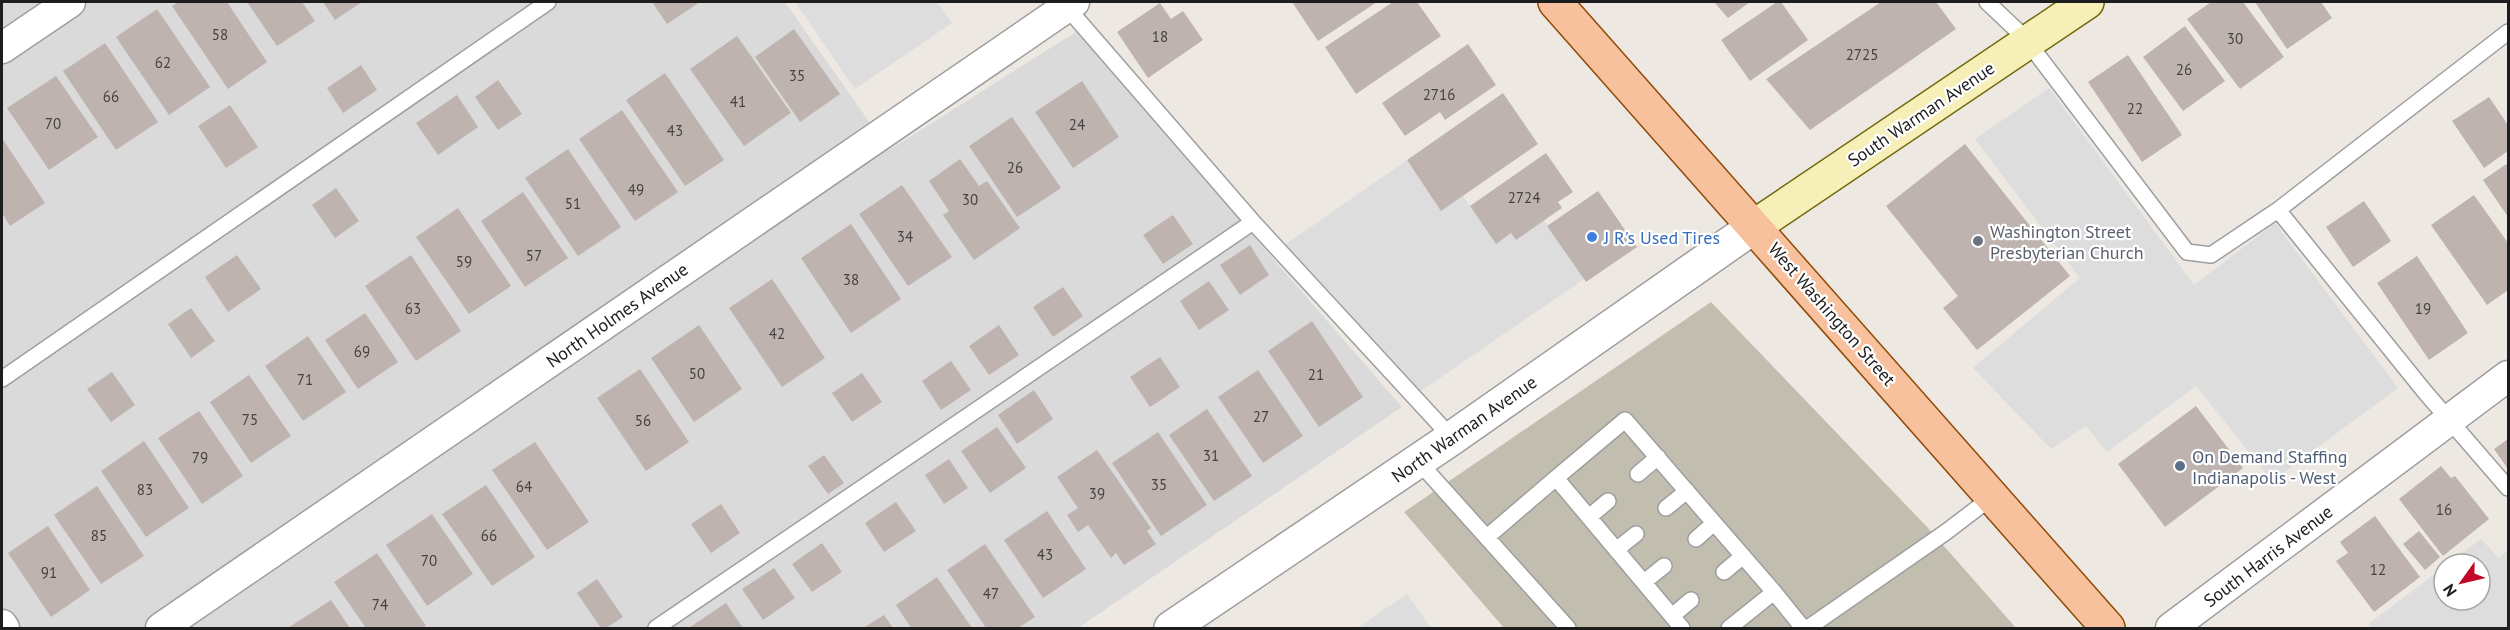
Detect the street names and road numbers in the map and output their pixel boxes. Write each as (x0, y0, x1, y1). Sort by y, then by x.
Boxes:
street label: South Warman Avenue (1843, 56, 1999, 172)
street label: West Washington Street (1763, 238, 1901, 390)
street label: North Holmes Avenue (542, 257, 692, 373)
street label: North Warman Avenue (1387, 370, 1541, 488)
street label: South Harris Avenue (2199, 500, 2337, 612)

